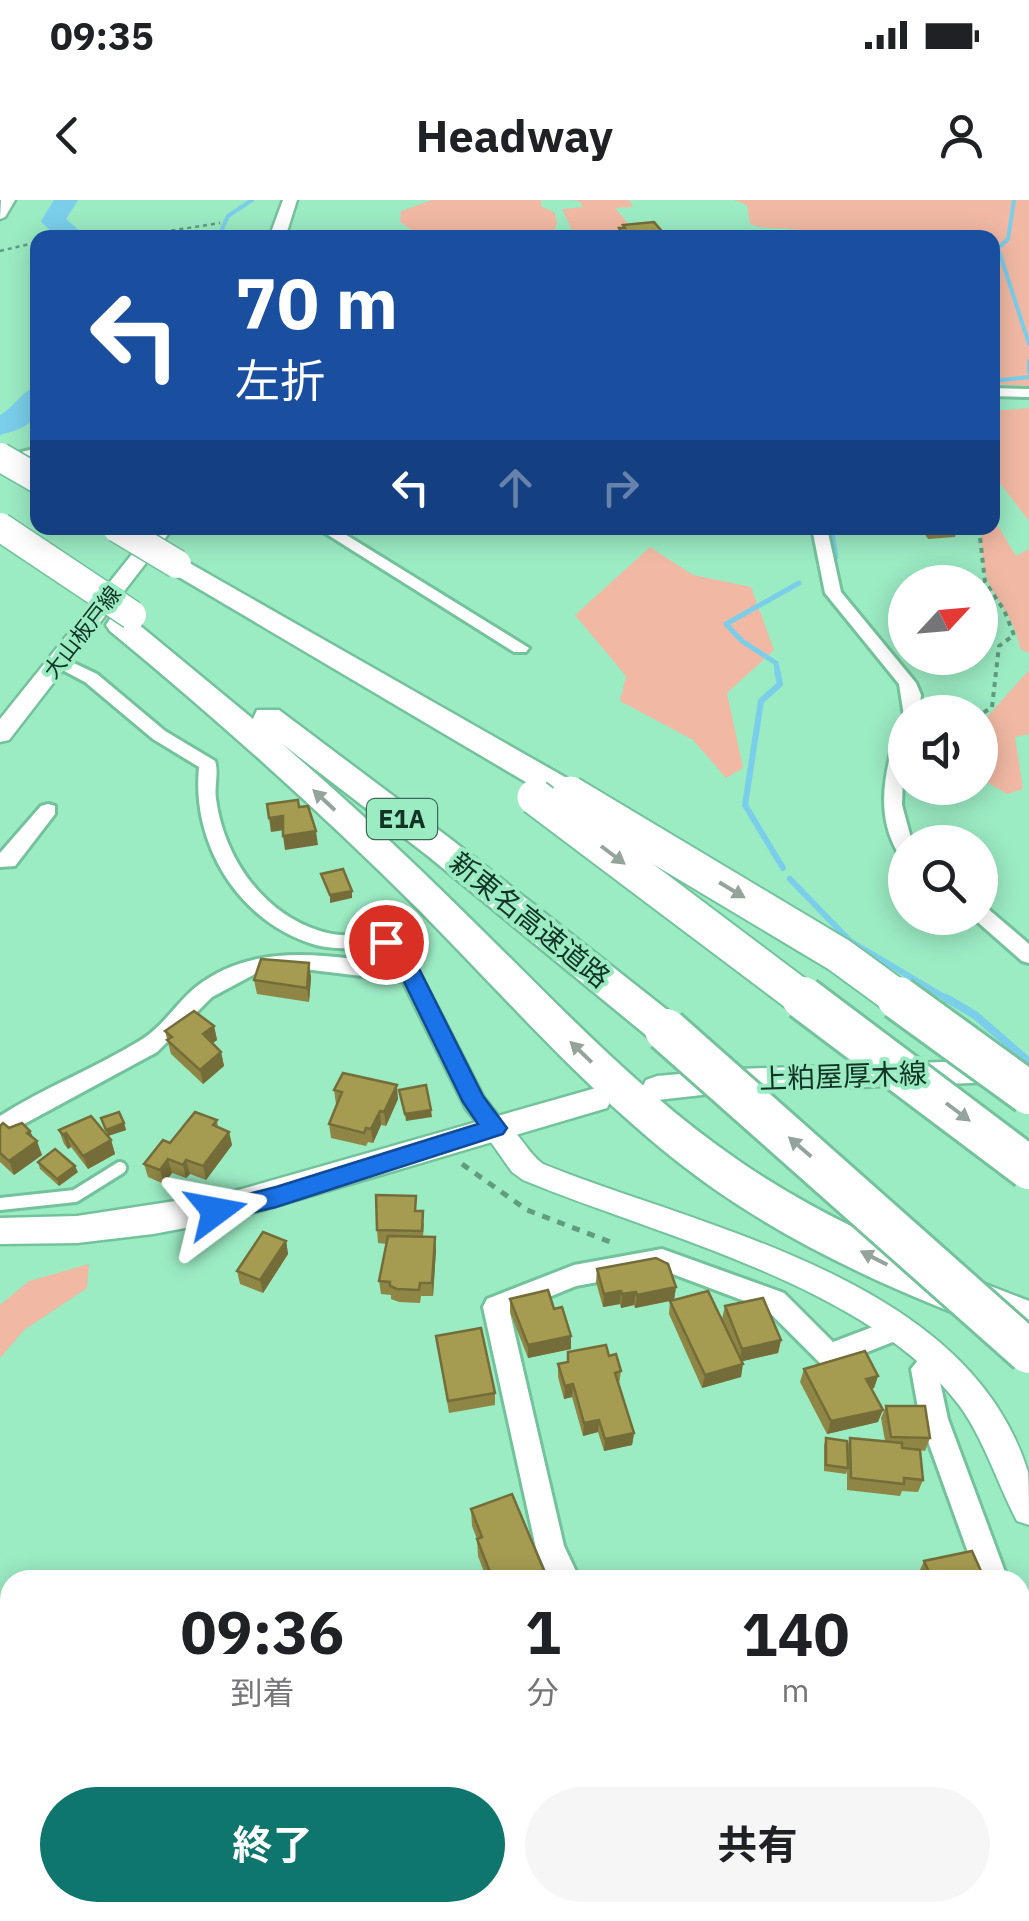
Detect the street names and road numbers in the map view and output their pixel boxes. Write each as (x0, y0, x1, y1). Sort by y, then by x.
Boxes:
street label: 大山板戸線 (36, 579, 127, 684)
road number: E1A (367, 799, 437, 839)
street label: 新東名高速道路 (443, 844, 618, 996)
street label: 上粕屋厚木線 (758, 1054, 928, 1097)

